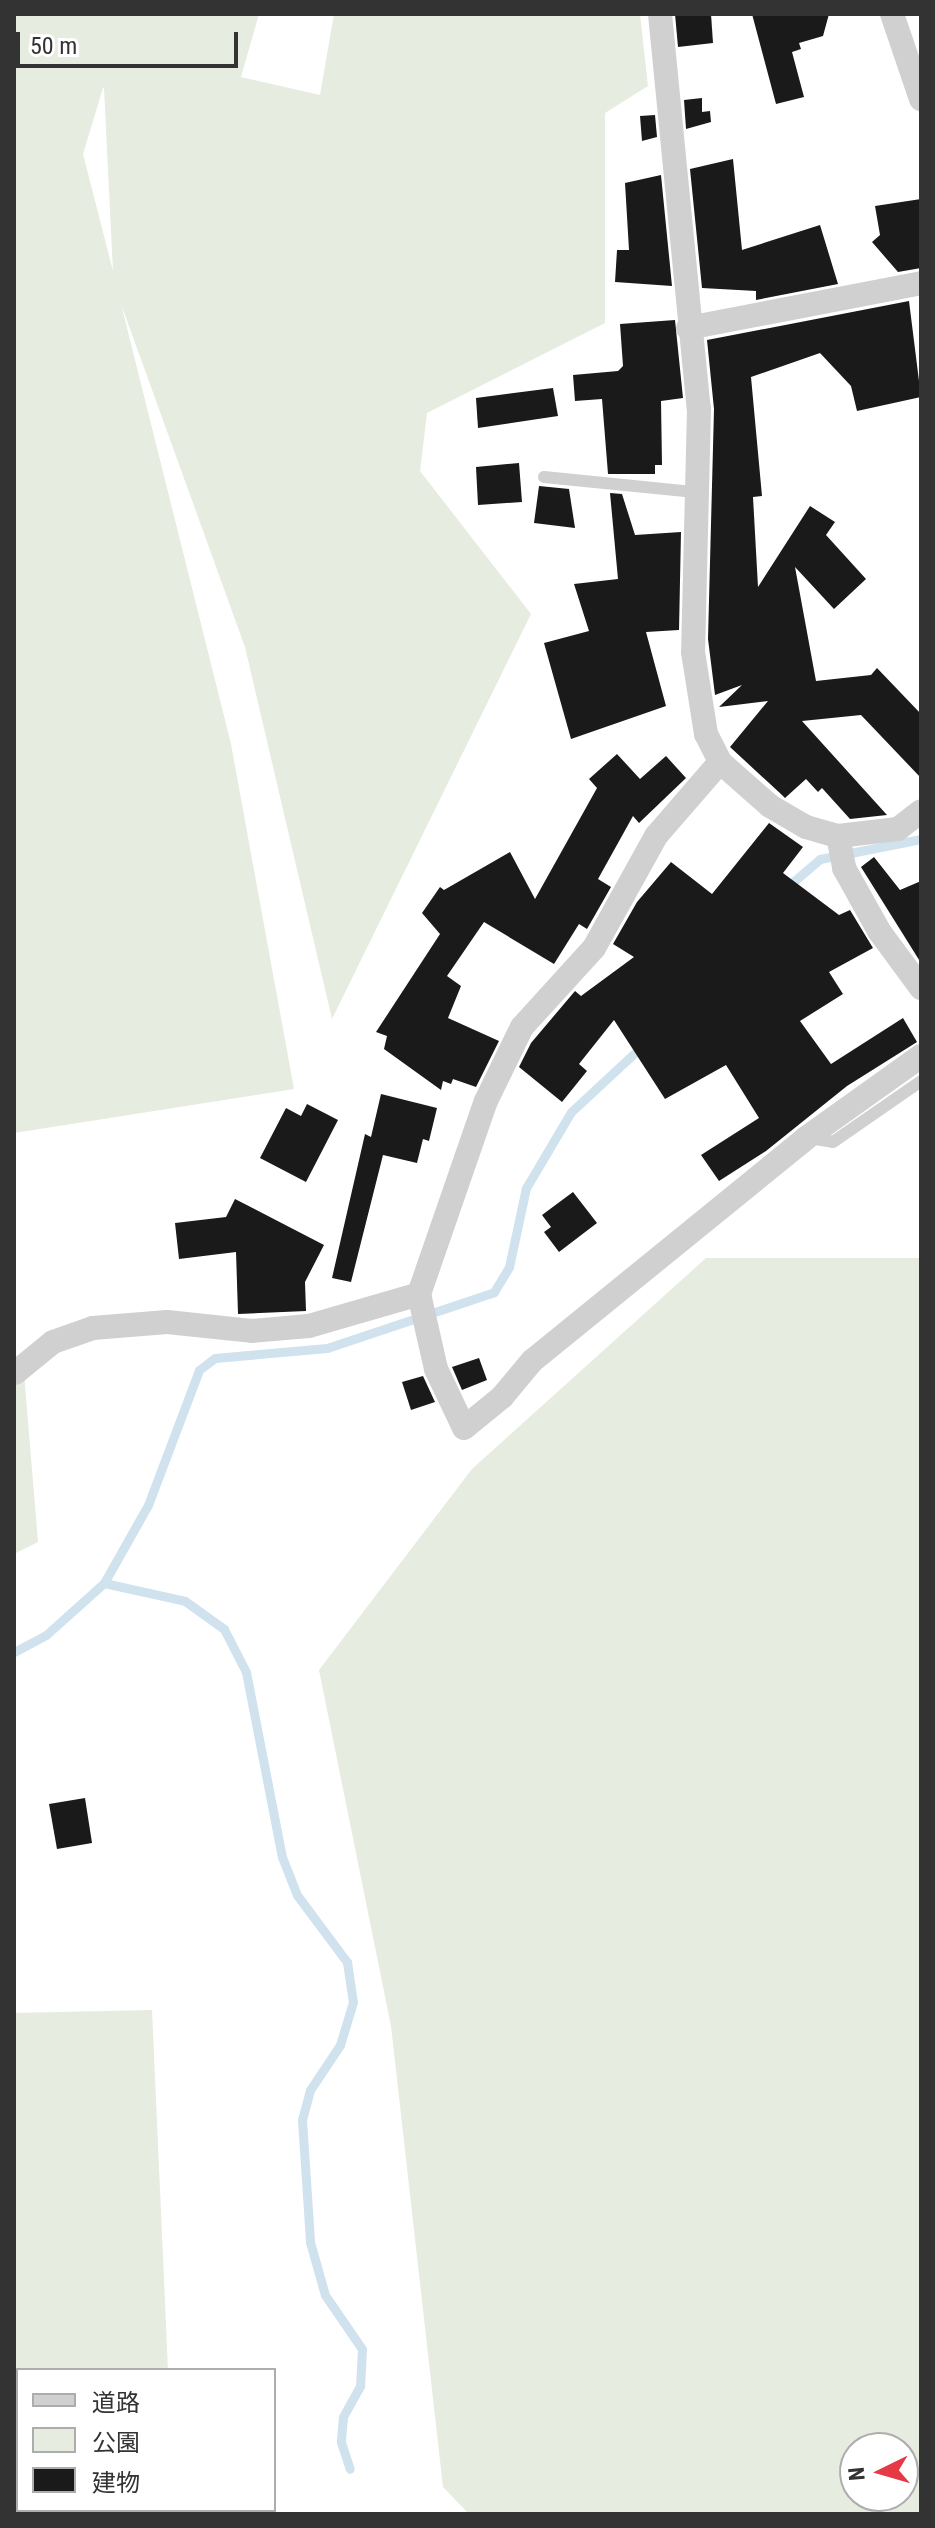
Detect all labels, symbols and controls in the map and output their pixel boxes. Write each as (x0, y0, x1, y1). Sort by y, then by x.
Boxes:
scale bar (20, 16, 242, 66)
text: 50 m (30, 32, 77, 60)
legend (16, 2368, 276, 2512)
text: 道路 (92, 2389, 140, 2417)
text: 公園 (92, 2429, 140, 2457)
north arrow (839, 2432, 919, 2512)
text: N (844, 2466, 870, 2482)
text: 建物 (92, 2469, 140, 2497)

